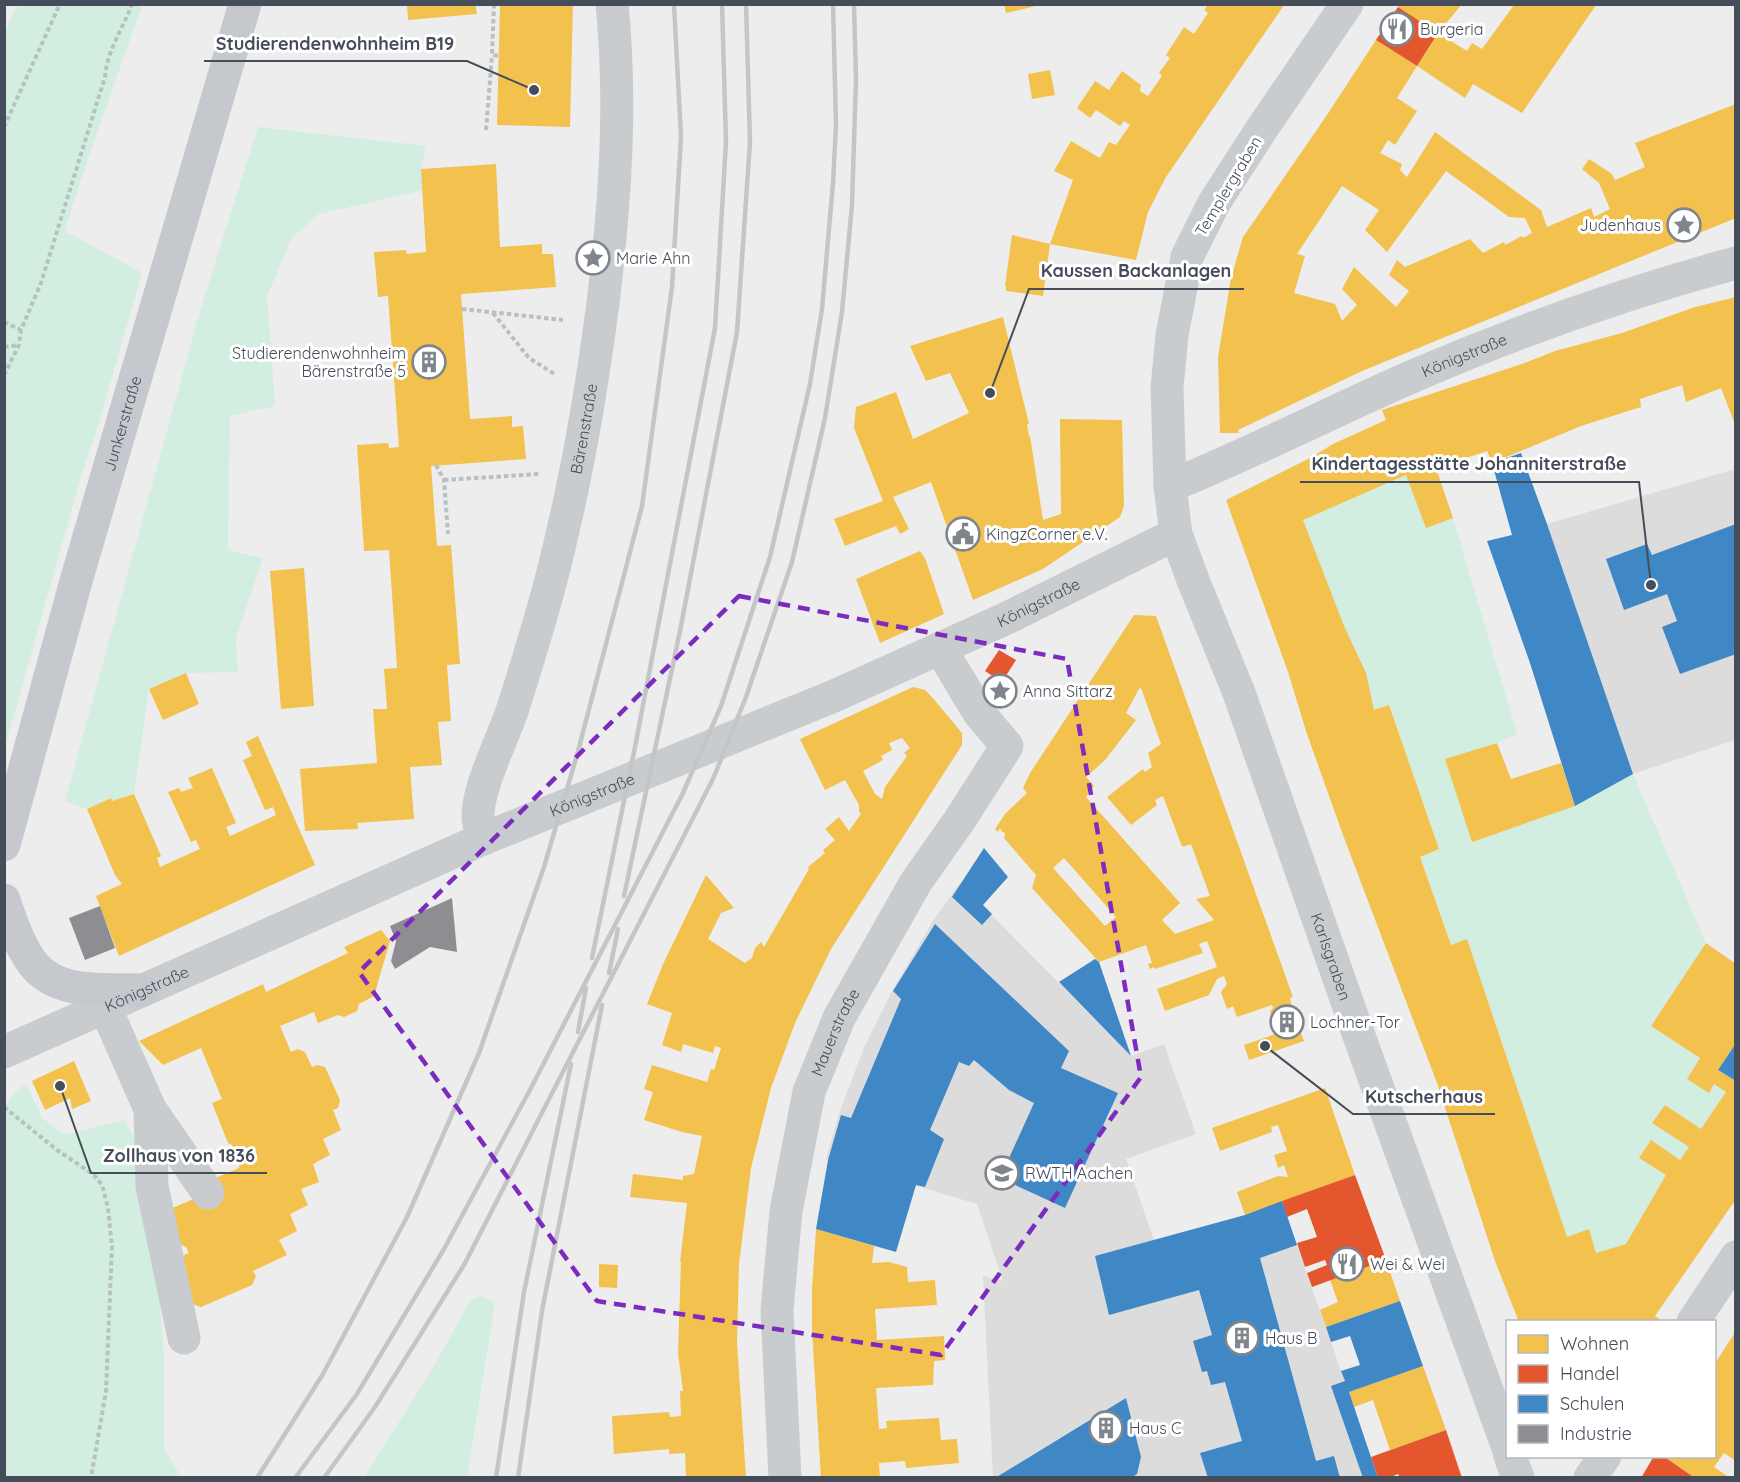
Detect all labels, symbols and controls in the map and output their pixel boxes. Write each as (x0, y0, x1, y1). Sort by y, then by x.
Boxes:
restaurant icon: Burgeria (1379, 11, 1415, 47)
place label: Burgeria (1420, 19, 1483, 39)
callout: Studierendenwohnheim B19 (204, 25, 467, 61)
text: Studierendenwohnheim B19 (216, 32, 454, 55)
street label: Templergraben (1190, 132, 1266, 240)
place icon: Judenhaus (1666, 207, 1702, 243)
place label: Judenhaus (1580, 215, 1661, 235)
place icon: Marie Ahn (575, 240, 611, 276)
place label: Marie Ahn (616, 248, 691, 268)
callout: Kaussen Backanlagen (1029, 253, 1244, 289)
text: Kaussen Backanlagen (1041, 259, 1231, 282)
street label: Königstraße (1418, 329, 1510, 381)
place label: Studierendenwohnheim Bärenstraße 5 (232, 343, 406, 381)
building icon: Studierendenwohnheim Bärenstraße 5 (411, 344, 447, 380)
street label: Junkerstraße (99, 373, 146, 473)
street label: Bärenstraße (566, 382, 601, 476)
callout: Kindertagesstätte Johanniterstraße (1300, 446, 1639, 482)
text: Kindertagesstätte Johanniterstraße (1311, 452, 1627, 475)
public building icon: KingzCorner e.V. (945, 516, 981, 552)
place label: KingzCorner e.V. (986, 524, 1108, 544)
street label: Königstraße (994, 573, 1083, 631)
place icon: Anna Sittarz (982, 673, 1018, 709)
place label: Anna Sittarz (1023, 681, 1113, 701)
street label: Königstraße (546, 768, 638, 821)
street label: Karlsgraben (1307, 910, 1356, 1003)
street label: Königstraße (101, 961, 192, 1016)
street label: Mauerstraße (806, 985, 864, 1079)
building icon: Lochner-Tor (1269, 1004, 1305, 1040)
place label: Lochner-Tor (1310, 1012, 1400, 1032)
callout: Kutscherhaus (1353, 1078, 1495, 1114)
text: Kutscherhaus (1365, 1085, 1483, 1108)
callout: Zollhaus von 1836 (91, 1137, 267, 1173)
text: Zollhaus von 1836 (103, 1144, 255, 1167)
school or university icon: RWTH Aachen (984, 1155, 1020, 1191)
place label: RWTH Aachen (1025, 1163, 1133, 1183)
restaurant icon: Wei & Wei (1329, 1246, 1365, 1282)
place label: Wei & Wei (1370, 1254, 1445, 1274)
building icon: Haus B (1224, 1320, 1260, 1356)
legend (1506, 1320, 1716, 1458)
place label: Haus B (1265, 1328, 1317, 1348)
text: Wohnen (1560, 1332, 1629, 1355)
text: Handel (1560, 1362, 1620, 1385)
text: Schulen (1560, 1392, 1624, 1415)
building icon: Haus C (1088, 1410, 1124, 1446)
place label: Haus C (1129, 1418, 1181, 1438)
text: Industrie (1560, 1422, 1632, 1445)

